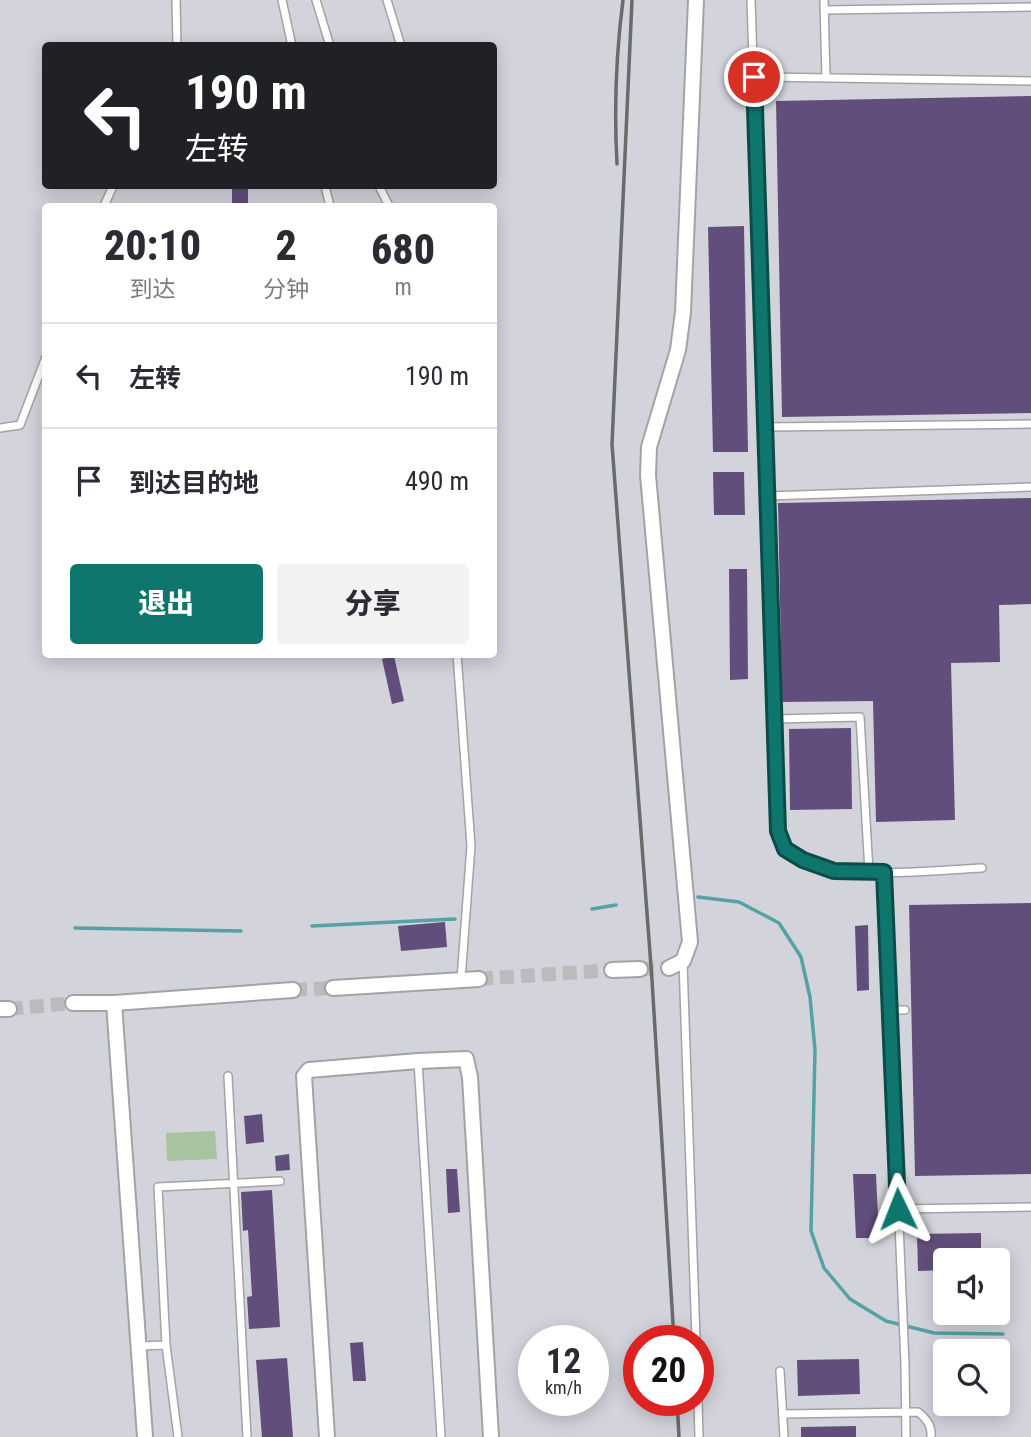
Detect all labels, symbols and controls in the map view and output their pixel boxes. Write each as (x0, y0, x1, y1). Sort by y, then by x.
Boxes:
pin (724, 47, 784, 107)
icon: arrive (735, 58, 773, 96)
text: 190 m (185, 64, 307, 121)
icon: left (70, 70, 161, 161)
text: 左转 (185, 130, 249, 168)
text: 20:10 (104, 221, 201, 270)
text: 2 (275, 221, 297, 270)
text: 680 (371, 225, 435, 274)
text: m (394, 274, 412, 301)
text: 到达 (130, 276, 176, 303)
text: 分钟 (263, 276, 309, 303)
icon: left (70, 357, 108, 395)
text: 190 m (405, 361, 469, 391)
text: 左转 (129, 363, 181, 393)
icon: arrive (70, 462, 108, 500)
text: 490 m (405, 466, 469, 496)
text: 到达目的地 (129, 468, 259, 498)
button: 退出 (70, 564, 263, 644)
button: 分享 (277, 564, 469, 644)
position arrow (861, 1172, 935, 1246)
map controls (933, 1248, 1010, 1416)
button: sound (933, 1248, 1010, 1325)
speed limit sign: 20 (623, 1325, 714, 1416)
button: search (933, 1339, 1010, 1416)
text: 12 (546, 1341, 581, 1382)
text: km/h (545, 1377, 582, 1398)

